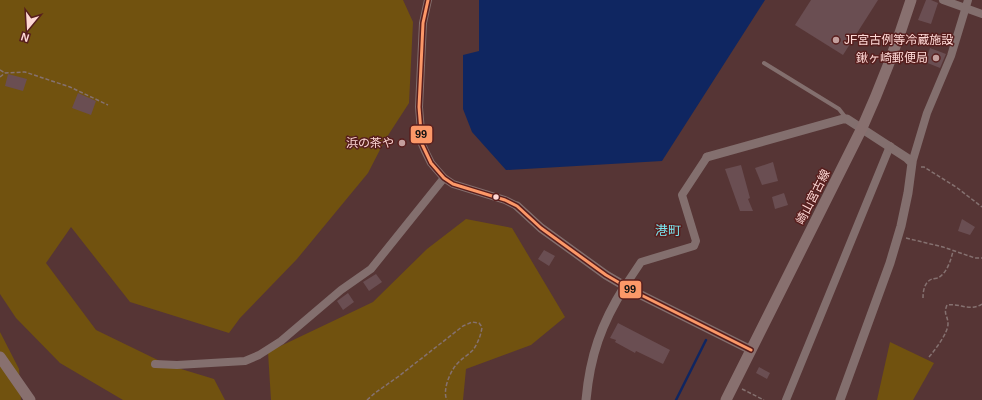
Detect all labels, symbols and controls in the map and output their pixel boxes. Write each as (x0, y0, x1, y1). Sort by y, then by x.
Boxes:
north arrow (8, 8, 48, 48)
text: N (19, 31, 31, 44)
place label: JF宮古例等冷蔵施設 (844, 33, 953, 47)
marker: JF宮古例等冷蔵施設 (831, 35, 841, 45)
place label: 鍬ヶ崎郵便局 (856, 51, 928, 65)
marker: 鍬ヶ崎郵便局 (931, 53, 941, 63)
line badge: 99 (410, 125, 433, 144)
text: 99 (415, 128, 427, 140)
place label: 浜の茶や (346, 136, 394, 150)
marker: 浜の茶や (397, 138, 407, 148)
street label: 崎山宮古線 (793, 167, 833, 227)
unlabelled marker (491, 192, 501, 202)
district label: 港町 (655, 223, 681, 238)
line badge: 99 (619, 280, 642, 299)
text: 99 (624, 283, 636, 295)

